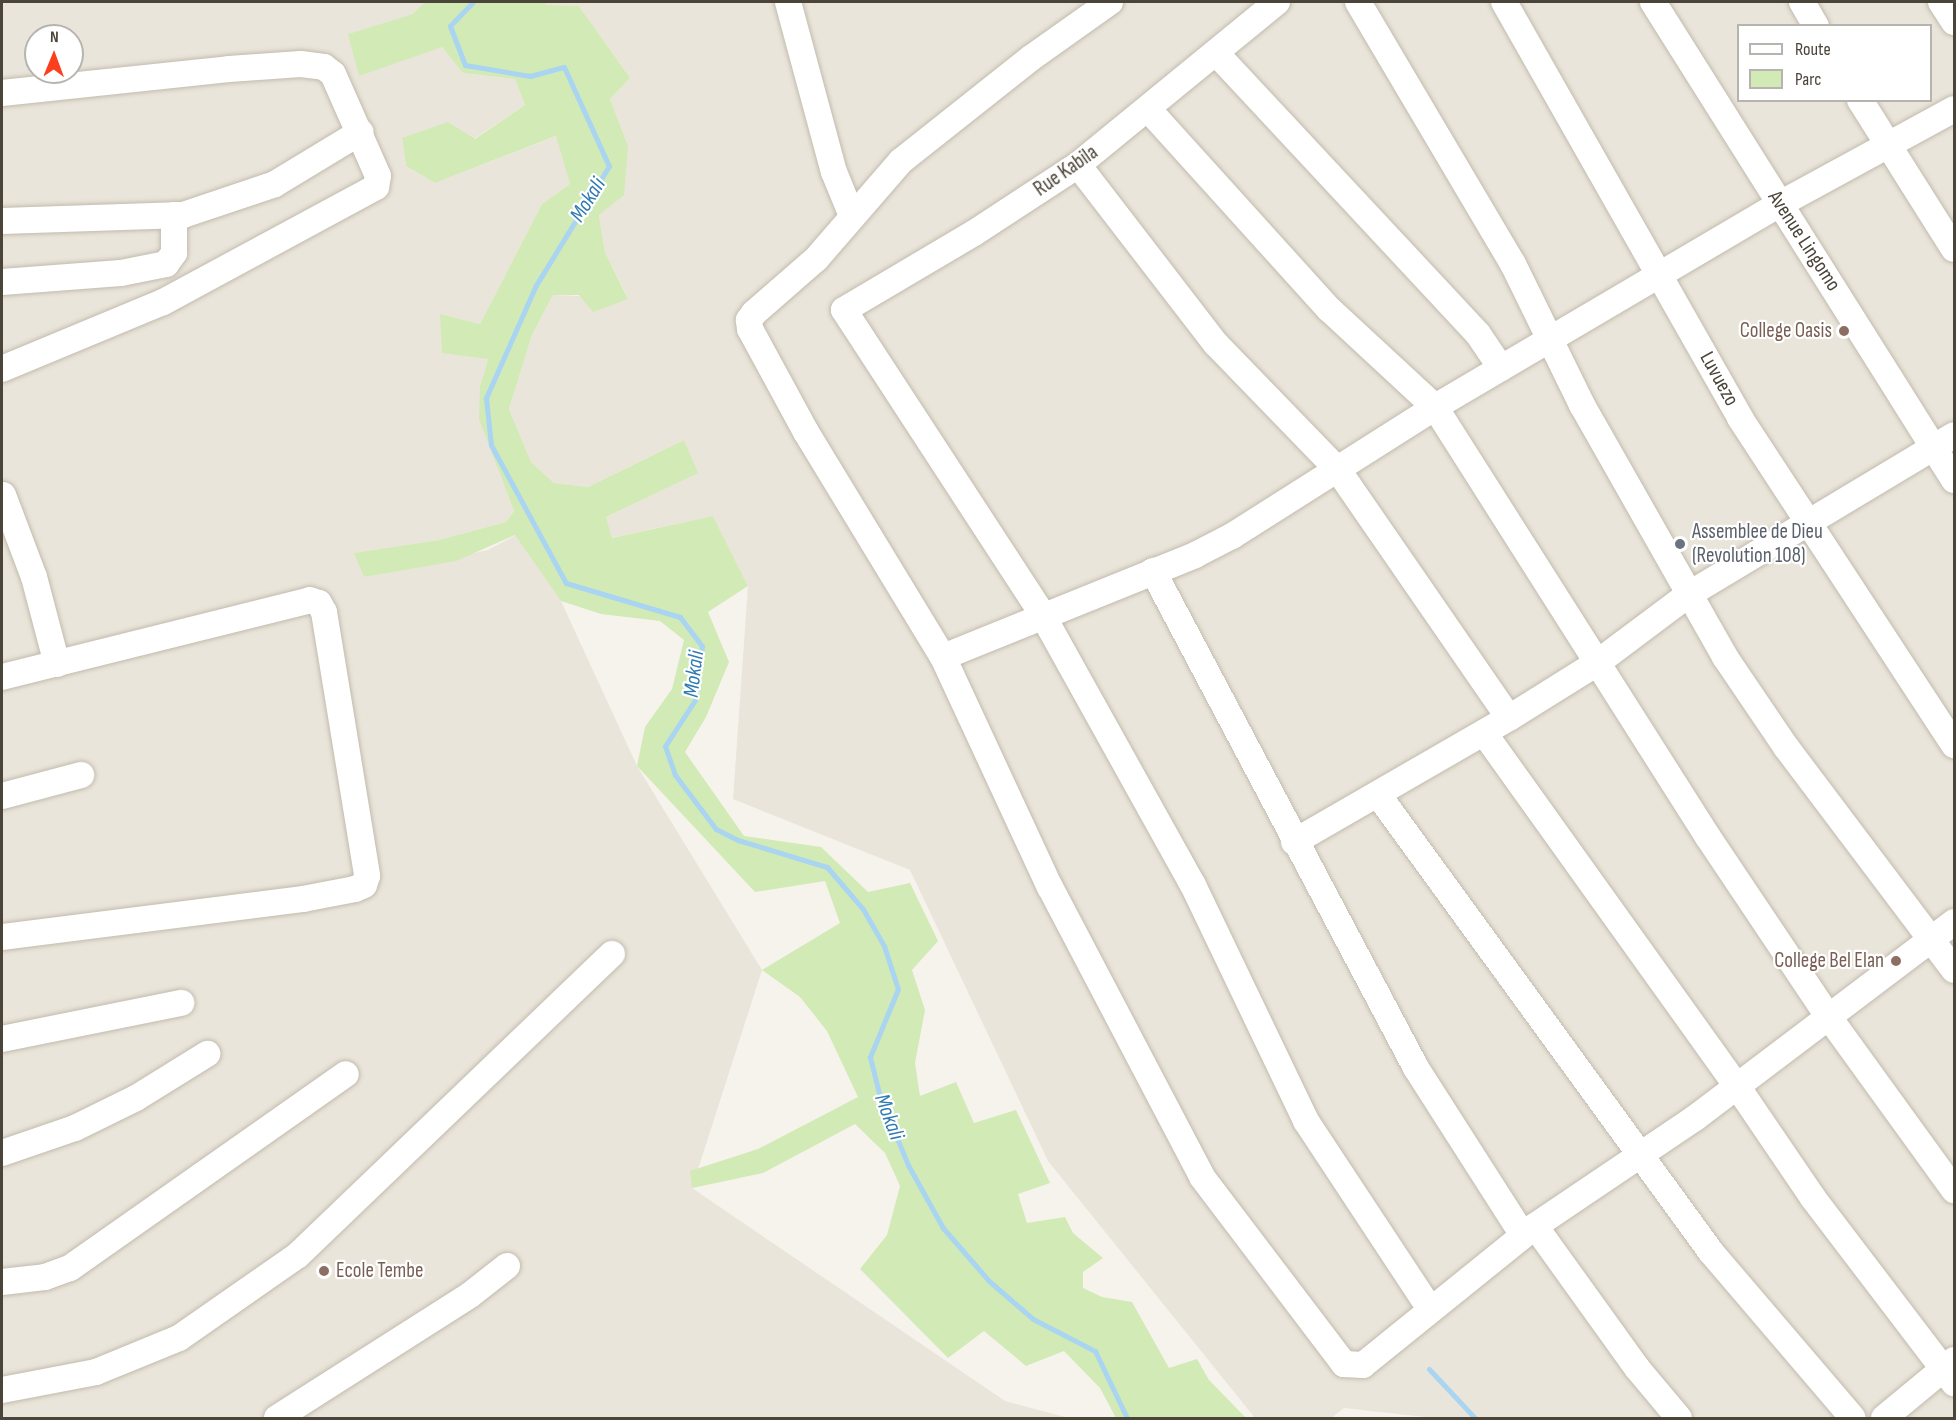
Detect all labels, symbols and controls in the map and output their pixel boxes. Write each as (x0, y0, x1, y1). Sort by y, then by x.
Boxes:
north arrow (24, 24, 84, 84)
legend (1737, 24, 1932, 102)
text: N (50, 28, 59, 47)
text: Route (1795, 39, 1831, 60)
text: Parc (1795, 69, 1821, 90)
street label: Rue Kabila (1029, 140, 1103, 202)
water label: Mokali (564, 173, 612, 227)
street label: Avenue Lingomo (1762, 186, 1846, 296)
place label: College Oasis (1740, 318, 1832, 344)
marker: College Oasis (1837, 324, 1851, 338)
street label: Luvuezo (1694, 348, 1744, 410)
place label: Assemblee de Dieu (Revolution 108) (1692, 519, 1823, 569)
marker: Assemblee de Dieu (Revolution 108) (1673, 537, 1687, 551)
water label: Mokali (678, 649, 710, 699)
place label: College Bel Elan (1774, 948, 1884, 974)
marker: College Bel Elan (1889, 954, 1903, 968)
water label: Mokali (868, 1090, 910, 1144)
place label: Ecole Tembe (336, 1258, 423, 1284)
marker: Ecole Tembe (317, 1264, 331, 1278)

